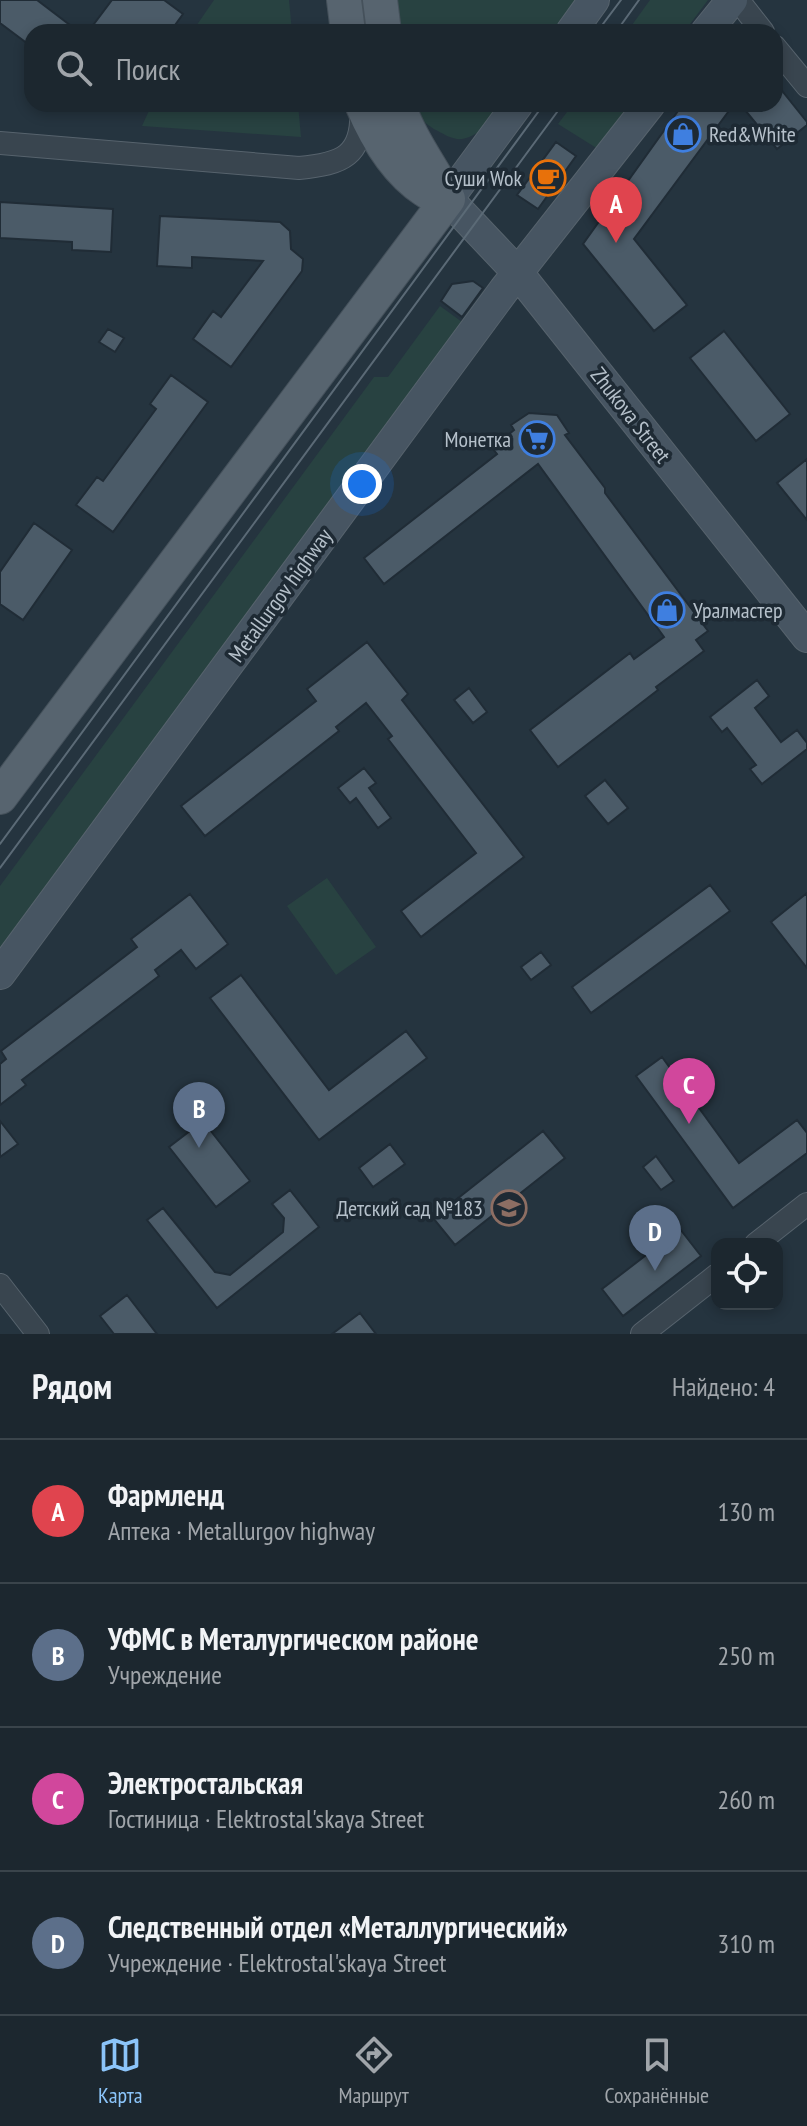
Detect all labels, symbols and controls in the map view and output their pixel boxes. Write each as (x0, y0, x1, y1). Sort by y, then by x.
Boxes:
search box (24, 24, 783, 112)
icon: search (52, 46, 96, 90)
text: Поиск (116, 49, 180, 88)
shop icon: Red&White (664, 115, 702, 153)
place label: Red&White (709, 120, 796, 148)
cafe icon: Суши Wok (529, 159, 567, 197)
place label: Суши Wok (444, 164, 522, 192)
pin: A (590, 177, 642, 243)
street label: Zhukova Street (585, 361, 677, 469)
supermarket icon: Монетка (518, 420, 556, 458)
place label: Монетка (444, 425, 511, 453)
your location (342, 464, 382, 504)
street label: Metallurgov highway (222, 522, 338, 667)
shop icon: Уралмастер (648, 591, 686, 629)
place label: Уралмастер (693, 596, 783, 624)
pin: C (663, 1058, 715, 1124)
pin: B (173, 1082, 225, 1148)
school or university icon: Детский сад №183 (490, 1189, 528, 1227)
place label: Детский сад №183 (336, 1194, 483, 1222)
pin: D (629, 1205, 681, 1271)
map controls (711, 1238, 783, 1310)
button: locate (711, 1238, 783, 1310)
text: Рядом (32, 1364, 112, 1408)
text: Найдено: 4 (672, 1370, 775, 1403)
text: Фармленд (108, 1475, 224, 1514)
text: A (51, 1495, 65, 1528)
text: 130 m (717, 1495, 775, 1528)
text: Аптека · Metallurgov highway (108, 1514, 375, 1547)
text: УФМС в Металургическом районе (108, 1619, 479, 1658)
text: B (52, 1639, 64, 1672)
text: 250 m (717, 1639, 775, 1672)
text: Учреждение (108, 1658, 222, 1691)
text: Электростальская (108, 1763, 303, 1802)
text: C (52, 1783, 64, 1816)
text: 260 m (717, 1783, 775, 1816)
text: Гостиница · Elektrostal'skaya Street (108, 1802, 424, 1835)
text: Следственный отдел «Металлургический» (108, 1907, 568, 1946)
text: D (51, 1927, 65, 1960)
text: 310 m (717, 1927, 775, 1960)
text: Учреждение · Elektrostal'skaya Street (108, 1946, 447, 1979)
tab: Карта (98, 2033, 143, 2109)
tab: Маршрут (338, 2033, 409, 2109)
tab: Сохранённые (604, 2033, 709, 2109)

